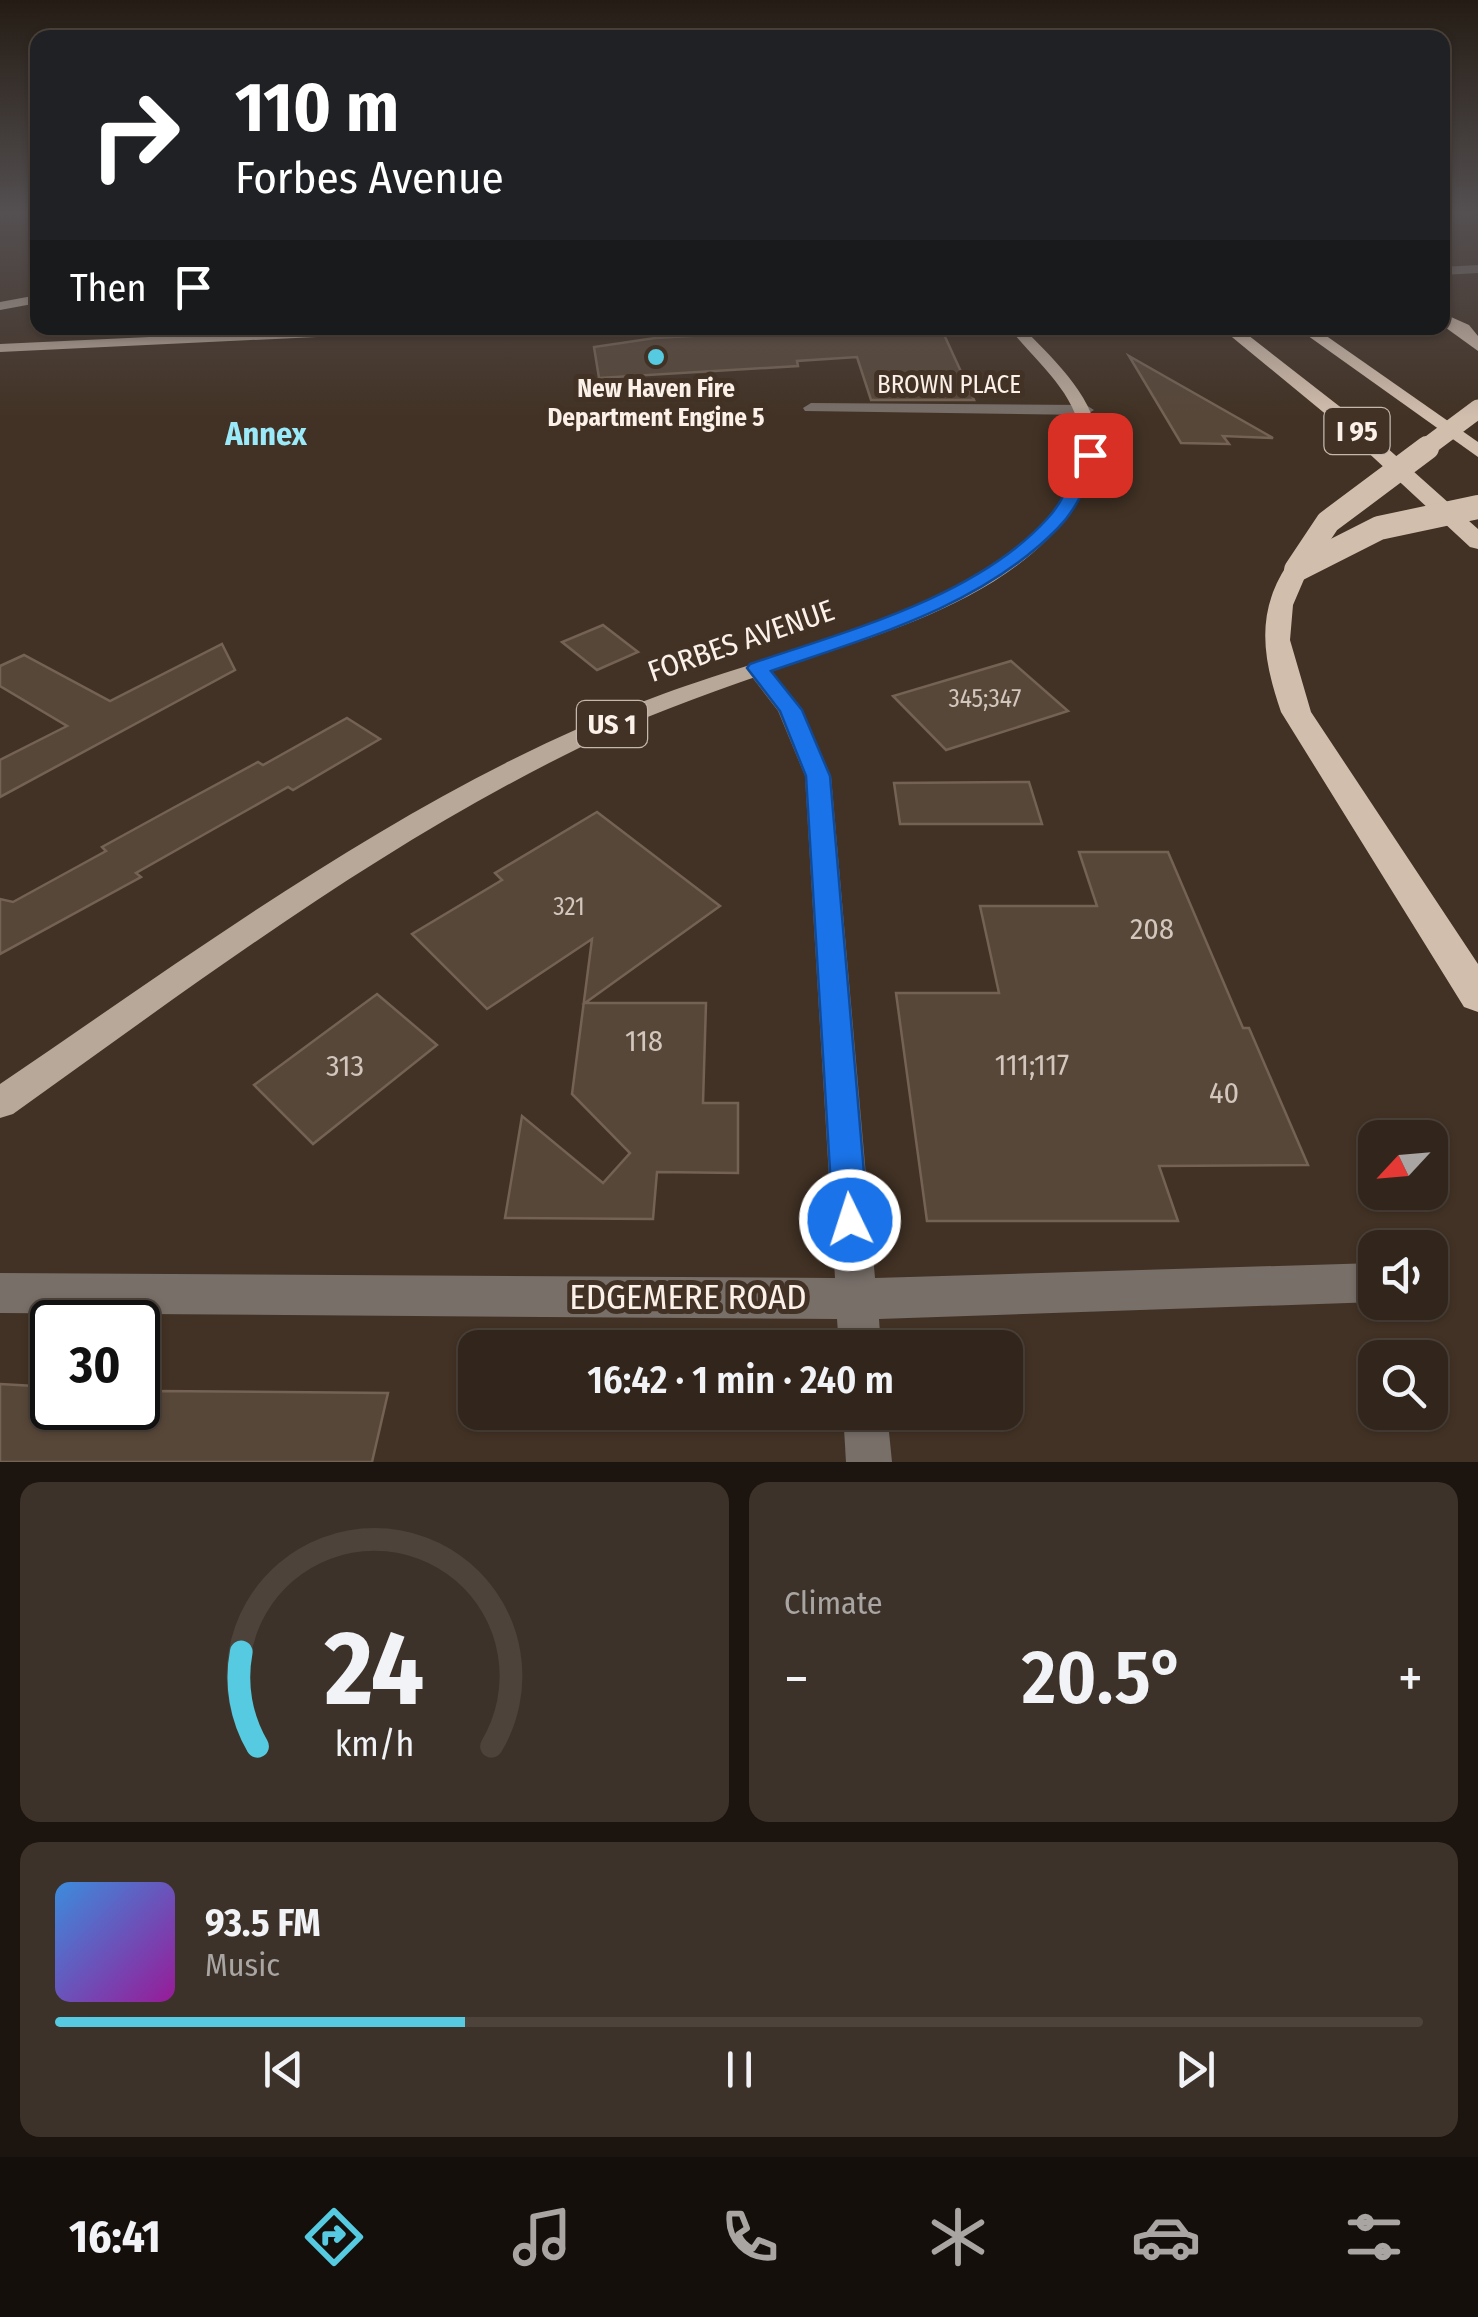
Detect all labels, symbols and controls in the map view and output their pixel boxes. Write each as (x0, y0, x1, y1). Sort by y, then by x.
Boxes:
text: 110 m (235, 66, 399, 150)
icon: right (70, 70, 200, 200)
text: Forbes Avenue (235, 151, 504, 205)
icon: arrive (166, 260, 221, 315)
text: Then (70, 265, 146, 311)
marker: New Haven Fire Department Engine 5 (645, 346, 667, 368)
street label: BROWN PLACE (877, 370, 1021, 400)
place label: New Haven Fire Department Engine 5 (547, 374, 765, 433)
road number: I 95 (1324, 408, 1390, 454)
pin (1048, 413, 1133, 498)
district label: Annex (224, 415, 308, 453)
icon: arrive (1063, 428, 1118, 483)
street label: FORBES AVENUE (643, 592, 839, 690)
house number: 345;347 (949, 684, 1021, 714)
road number: US 1 (577, 701, 647, 747)
house number: 321 (553, 892, 585, 922)
house number: 208 (1130, 911, 1174, 947)
house number: 118 (625, 1023, 663, 1059)
house number: 111;117 (995, 1047, 1069, 1083)
house number: 313 (326, 1048, 364, 1084)
house number: 40 (1209, 1075, 1239, 1111)
north arrow (1358, 1120, 1448, 1210)
map controls (1358, 1120, 1448, 1430)
position arrow (798, 1168, 902, 1272)
button: sound (1358, 1230, 1448, 1320)
street label: EDGEMERE ROAD (569, 1276, 807, 1318)
speed limit sign: 30 (30, 1300, 160, 1430)
button: search (1358, 1340, 1448, 1430)
text: 16:42 · 1 min · 240 m (587, 1357, 894, 1403)
text: Climate (784, 1584, 883, 1622)
text: 24 (324, 1607, 424, 1732)
text: 20.5° (1022, 1633, 1185, 1723)
text: − (784, 1646, 809, 1712)
text: + (1398, 1646, 1423, 1712)
text: km/h (335, 1723, 414, 1765)
text: 93.5 FM (205, 1900, 321, 1946)
text: Music (205, 1946, 280, 1984)
icon: previous (256, 2042, 311, 2097)
icon: pause (712, 2042, 767, 2097)
icon: next (1168, 2042, 1223, 2097)
icon: directions (299, 2202, 369, 2272)
icon: music (507, 2202, 577, 2272)
icon: phone (715, 2202, 785, 2272)
icon: climate (923, 2202, 993, 2272)
icon: car (1131, 2202, 1201, 2272)
icon: filters (1339, 2202, 1409, 2272)
text: 16:41 (69, 2210, 161, 2264)

